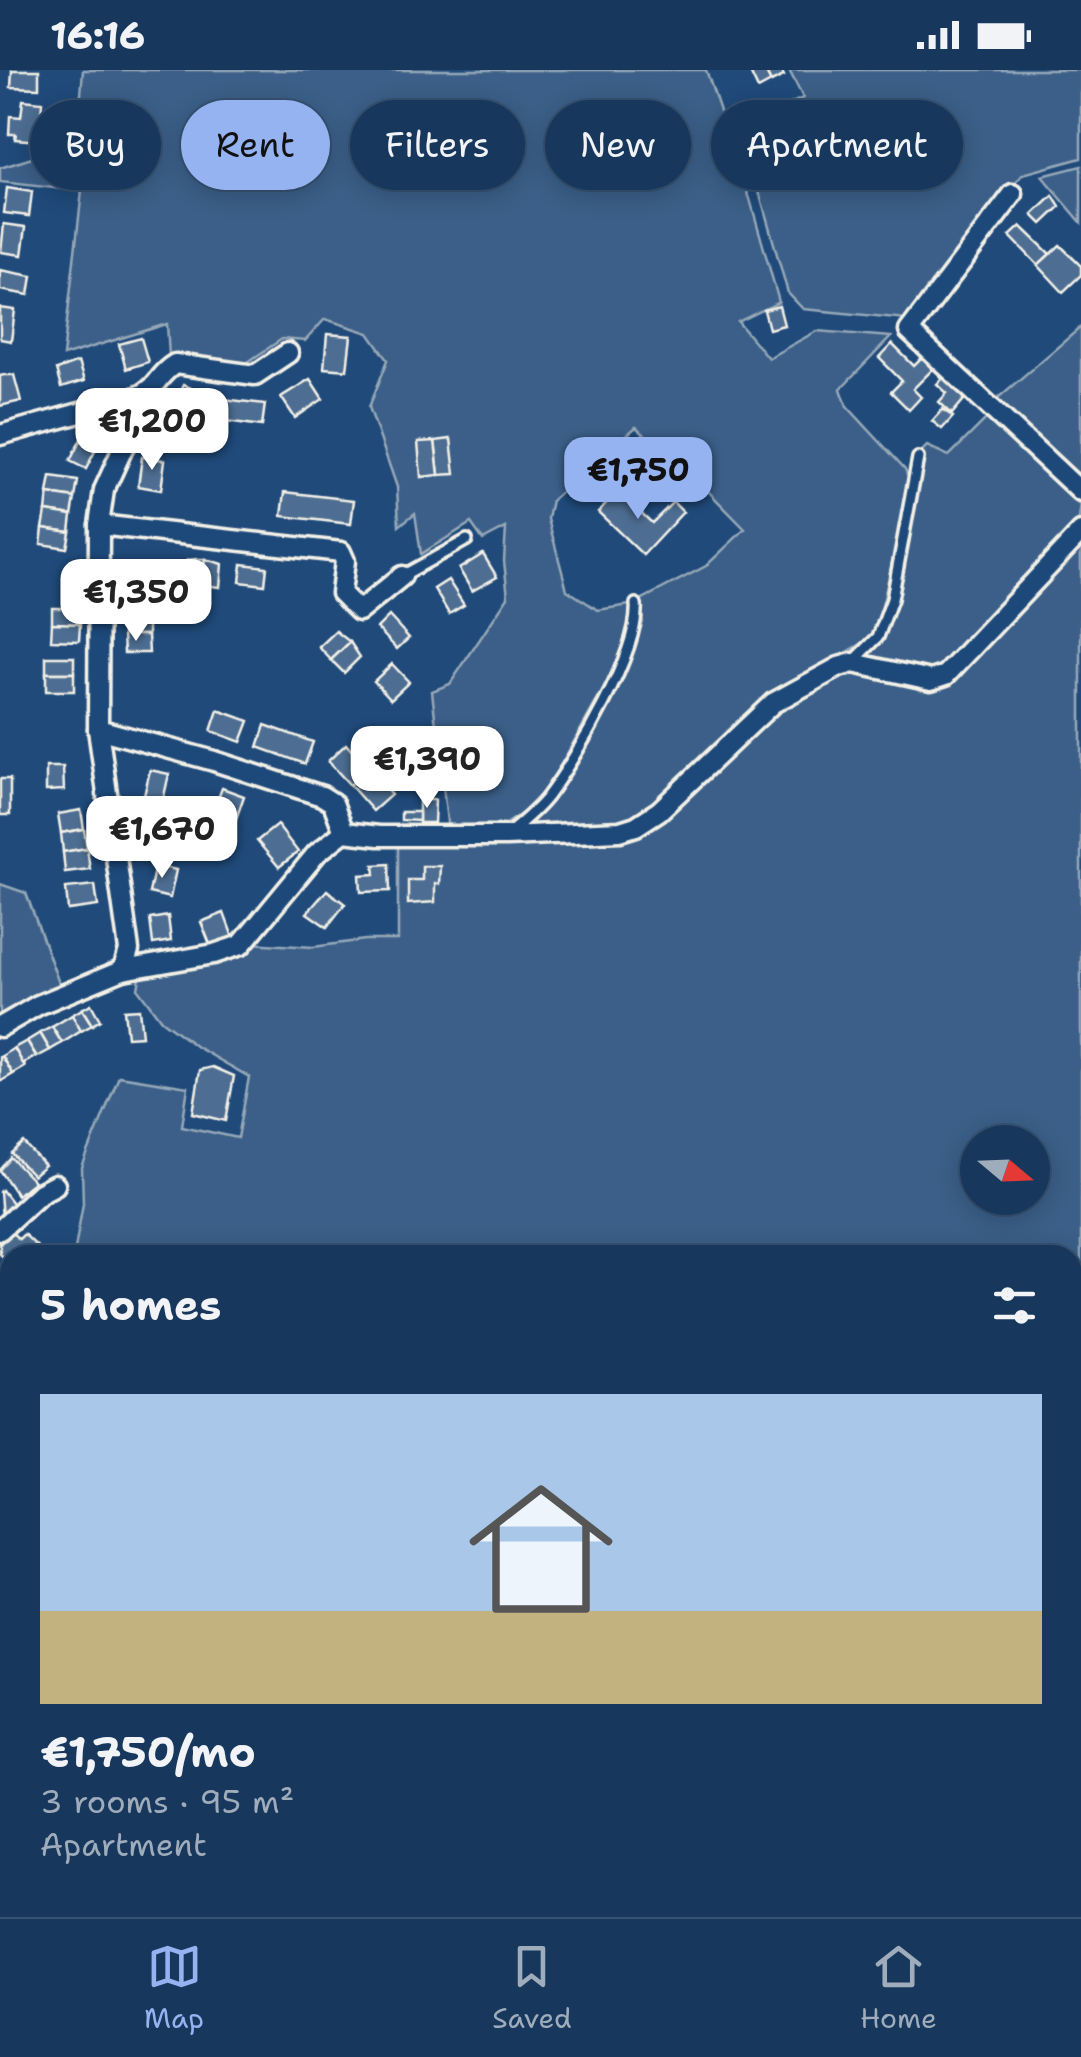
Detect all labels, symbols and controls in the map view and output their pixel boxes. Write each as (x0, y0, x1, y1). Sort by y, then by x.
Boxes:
text: 16:16 (50, 10, 145, 61)
chip: Buy (30, 100, 161, 190)
chip: Rent (181, 100, 330, 190)
chip: Filters (350, 100, 525, 190)
chip: New (545, 100, 691, 190)
chip: Apartment (711, 100, 963, 190)
pin: €1,200 (71, 388, 233, 473)
text: €1,200 (97, 399, 207, 442)
pin: €1,750 (557, 437, 719, 522)
text: €1,750 (586, 448, 690, 491)
pin: €1,350 (55, 559, 217, 644)
text: €1,350 (82, 570, 190, 613)
pin: €1,390 (346, 726, 508, 811)
text: €1,390 (373, 737, 481, 780)
pin: €1,670 (81, 796, 243, 881)
text: €1,670 (108, 807, 216, 850)
north arrow (960, 1125, 1050, 1215)
map controls (960, 1125, 1050, 1215)
text: 5 homes (40, 1277, 221, 1333)
icon: filters (987, 1278, 1042, 1333)
icon: home (451, 1459, 631, 1639)
text: €1,750/mo (40, 1724, 256, 1780)
text: 3 rooms · 95 m² (40, 1780, 294, 1823)
text: Apartment (40, 1823, 207, 1866)
tab: Map (144, 1939, 204, 2037)
tab: Saved (492, 1939, 572, 2037)
tab: Home (860, 1939, 937, 2037)

